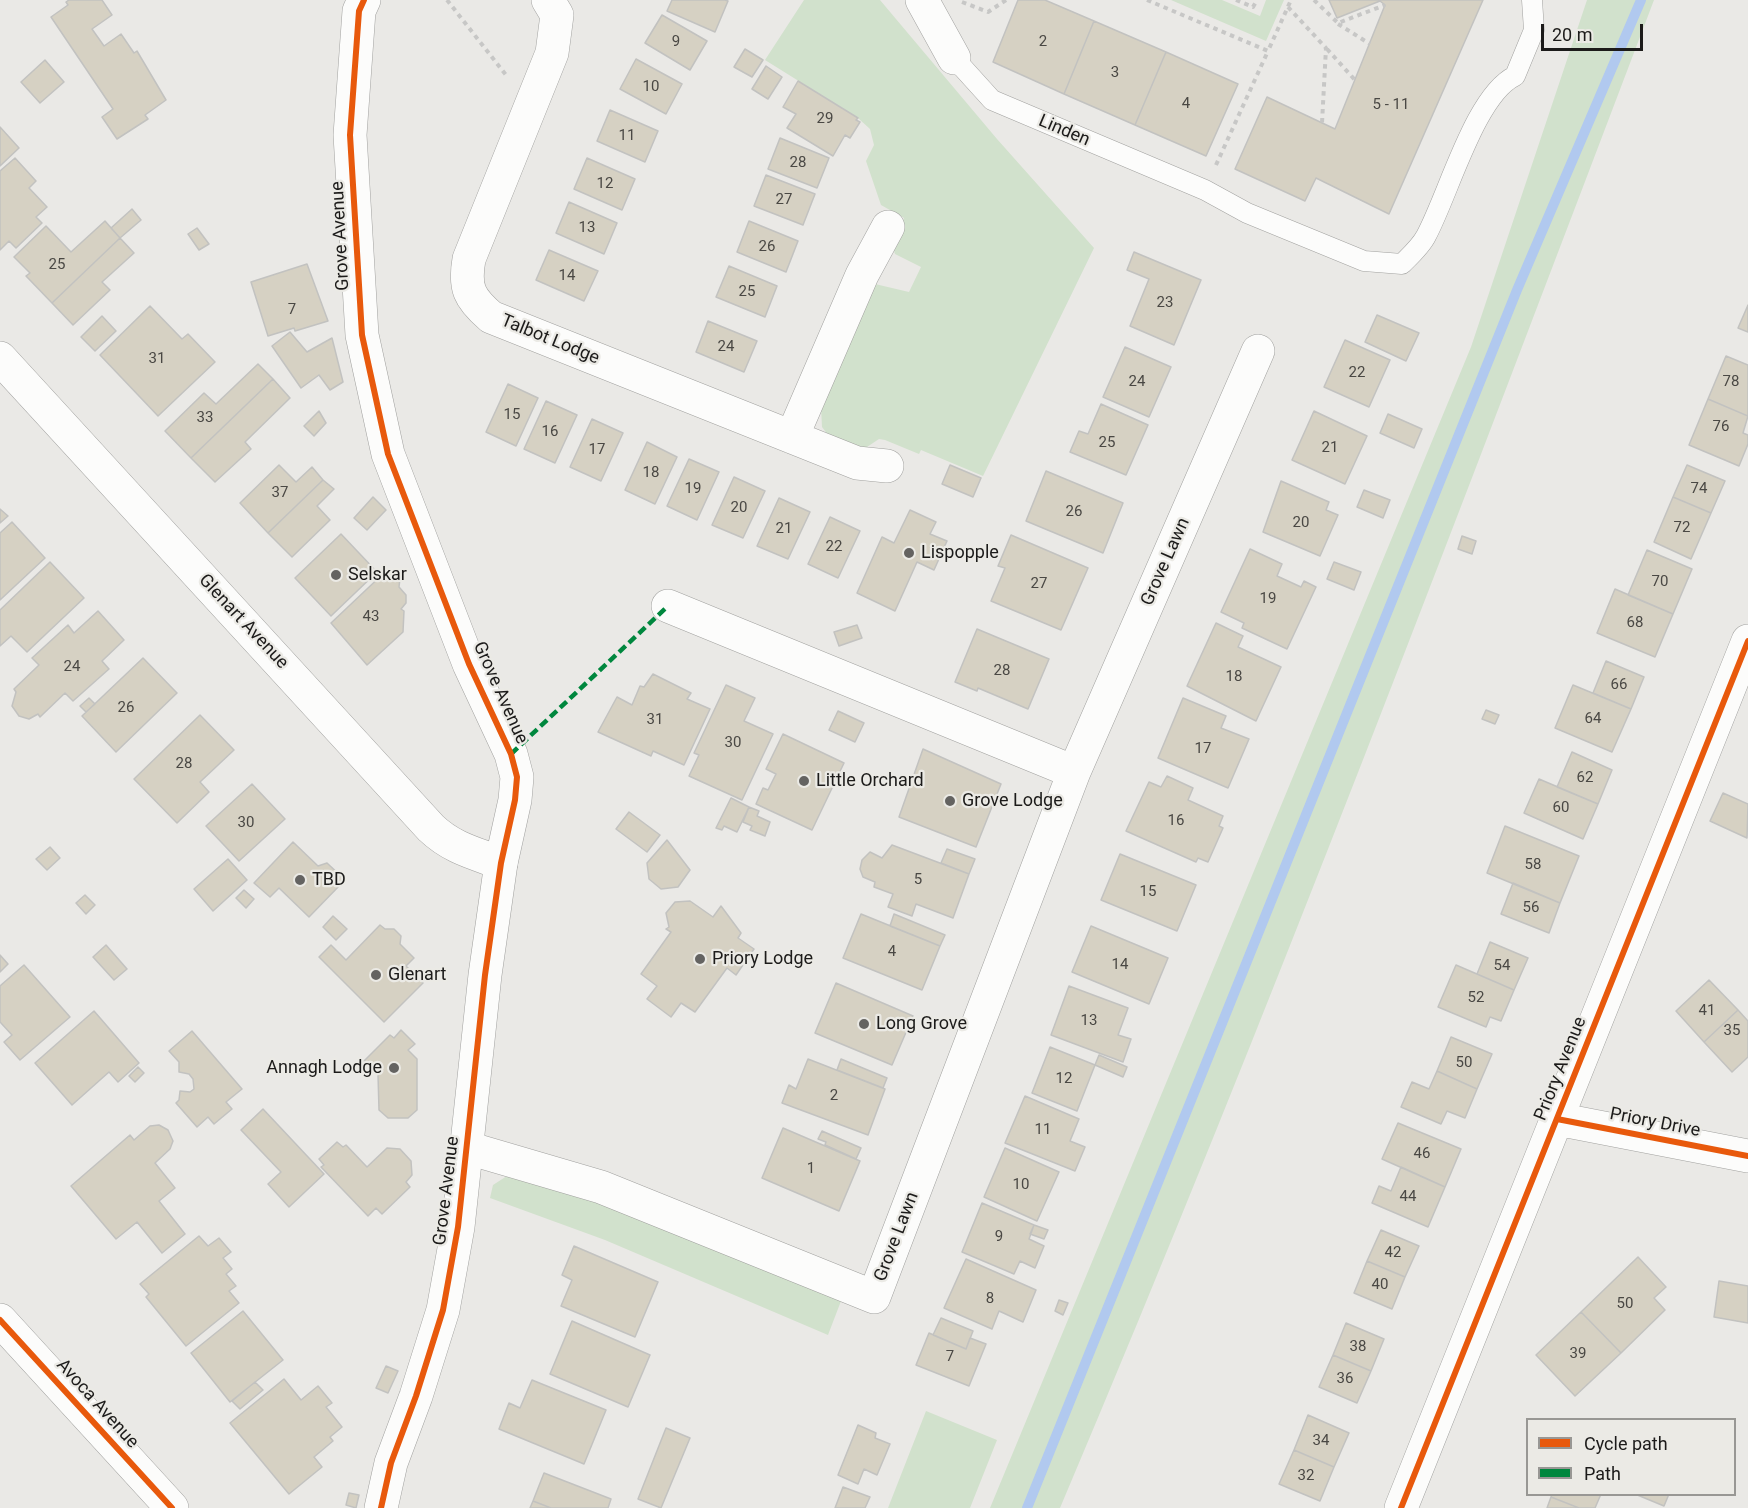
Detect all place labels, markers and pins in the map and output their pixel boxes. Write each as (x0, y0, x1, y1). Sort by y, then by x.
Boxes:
place label: Lispopple (921, 542, 999, 564)
marker: Lispopple (902, 546, 916, 560)
place label: Selskar (348, 564, 407, 586)
marker: Selskar (329, 568, 343, 582)
place label: Little Orchard (816, 770, 924, 792)
marker: Little Orchard (797, 774, 811, 788)
place label: Grove Lodge (962, 790, 1063, 812)
marker: Grove Lodge (943, 794, 957, 808)
place label: TBD (312, 869, 346, 891)
marker: TBD (293, 873, 307, 887)
place label: Priory Lodge (712, 948, 813, 970)
marker: Priory Lodge (693, 952, 707, 966)
place label: Glenart (388, 964, 446, 986)
marker: Glenart (369, 968, 383, 982)
place label: Long Grove (876, 1013, 967, 1035)
marker: Long Grove (857, 1017, 871, 1031)
place label: Annagh Lodge (266, 1057, 382, 1079)
marker: Annagh Lodge (387, 1061, 401, 1075)

